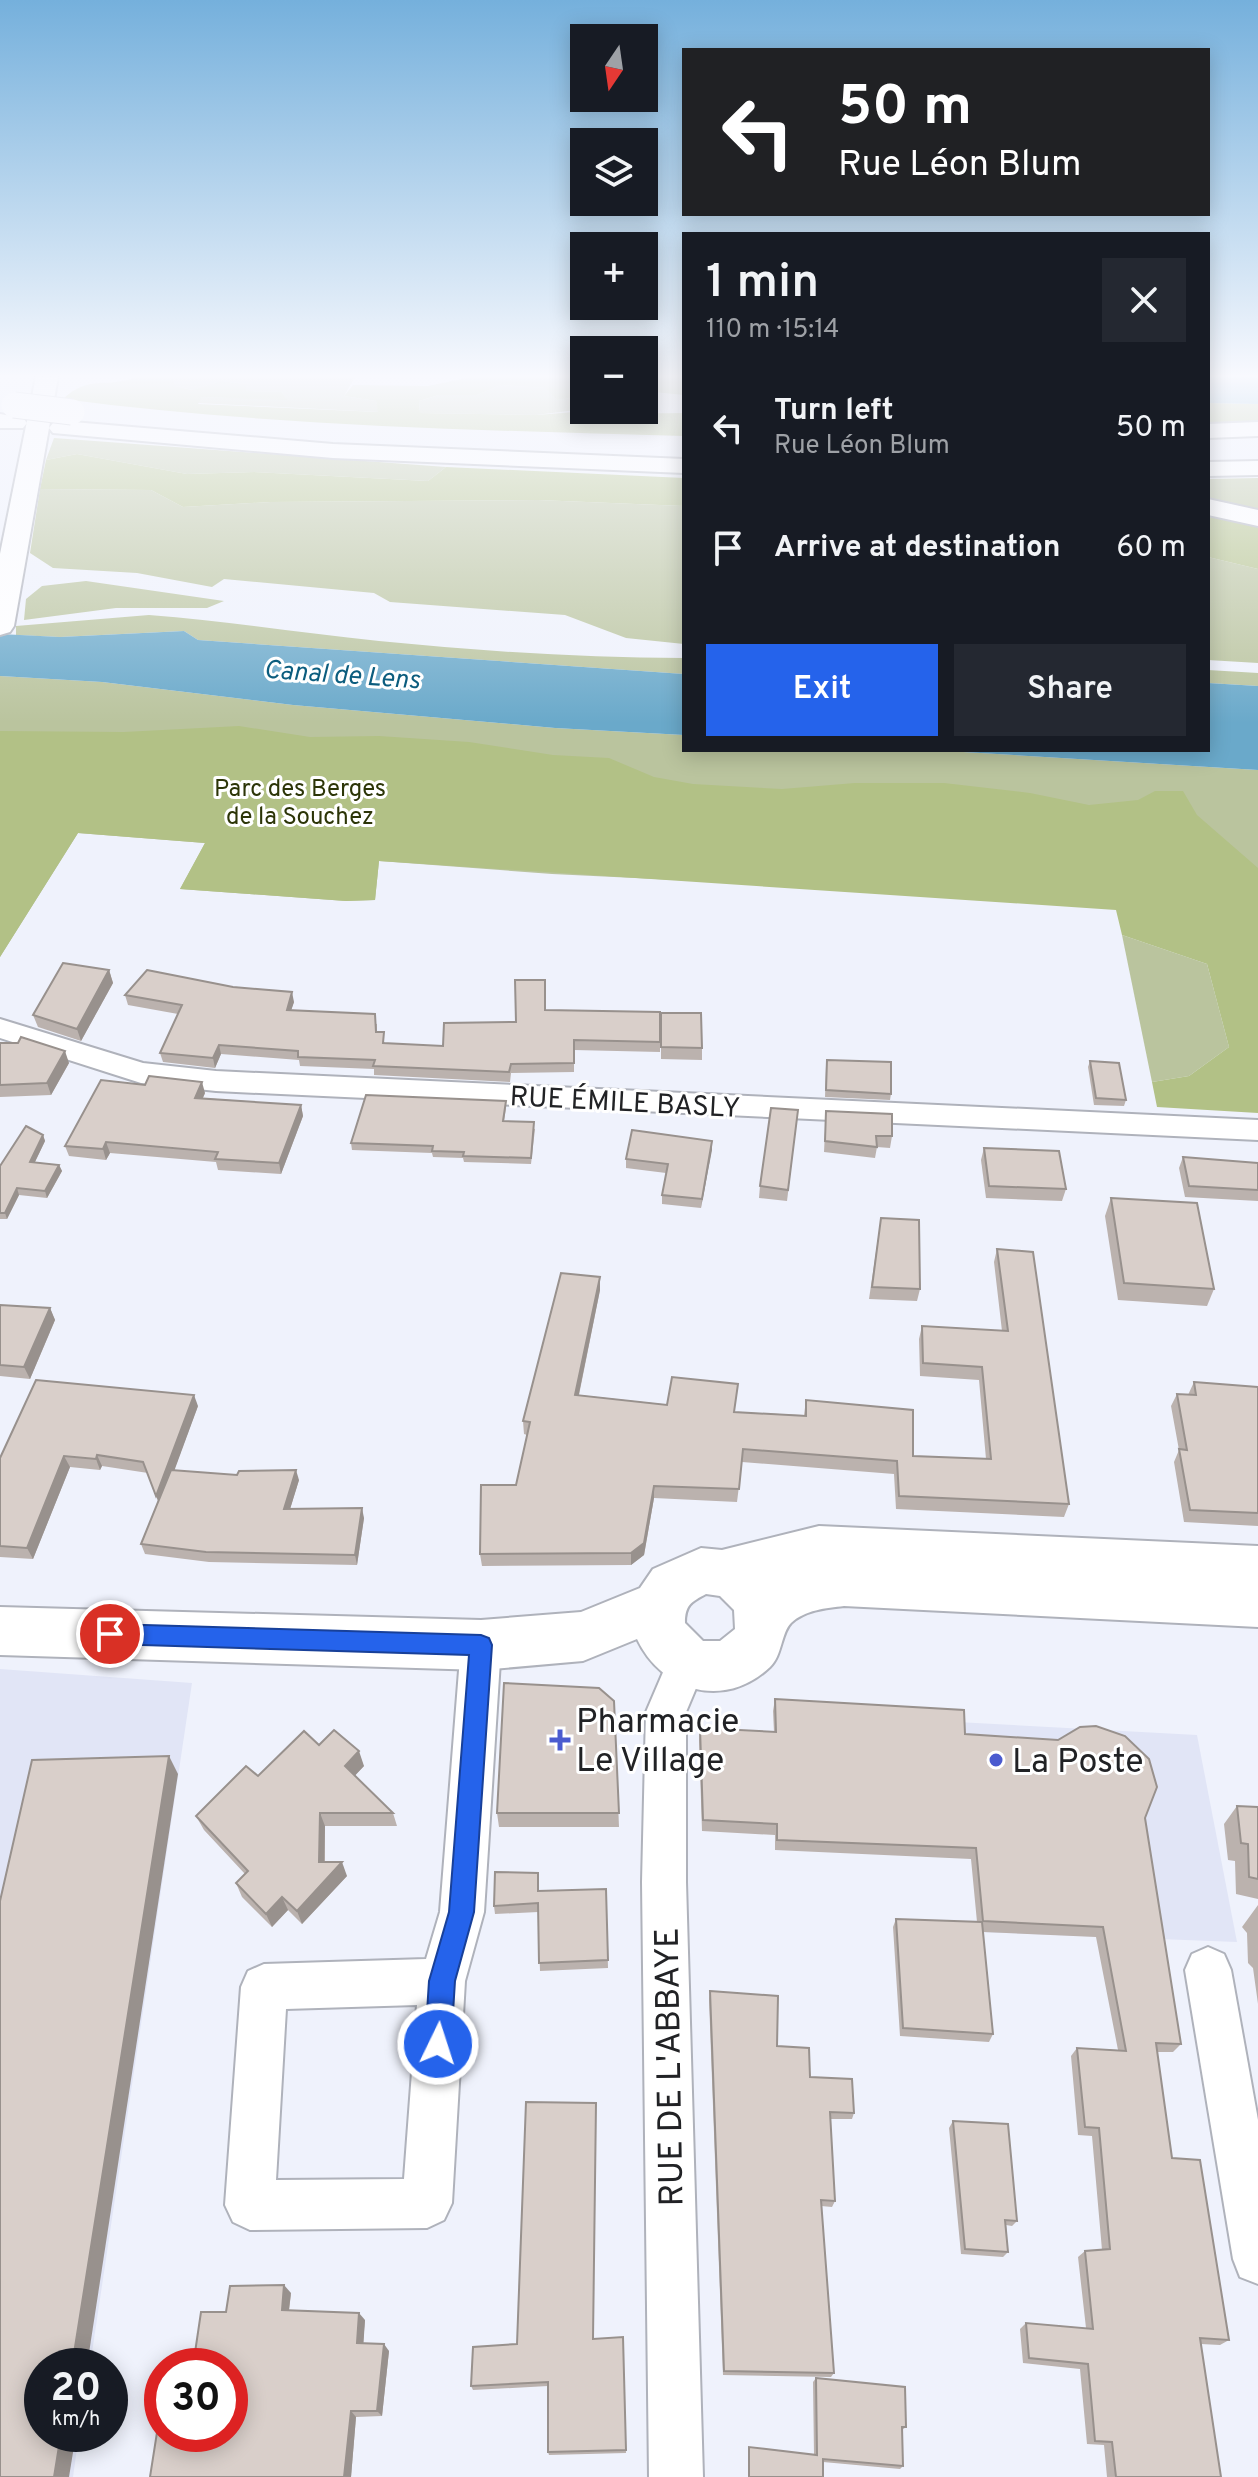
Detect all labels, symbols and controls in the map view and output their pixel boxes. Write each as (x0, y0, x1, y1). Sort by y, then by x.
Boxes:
north arrow (570, 24, 658, 112)
map controls (570, 24, 658, 424)
text: 50 m (838, 74, 972, 144)
icon: left (706, 80, 810, 184)
button: layers (570, 128, 658, 216)
text: Rue Léon Blum (838, 143, 1082, 189)
button: + (570, 232, 658, 320)
text: 1 min (706, 254, 819, 314)
button: close (1102, 258, 1186, 342)
text: 110 m · 15:14 (706, 314, 839, 347)
button: − (570, 336, 658, 424)
text: Turn left (774, 393, 894, 430)
icon: left (706, 406, 750, 450)
text: 50 m (1116, 410, 1186, 447)
text: Rue Léon Blum (774, 430, 950, 463)
icon: arrive (706, 526, 750, 570)
text: Arrive at destination (774, 530, 1060, 567)
text: 60 m (1116, 530, 1186, 567)
button: Exit (706, 644, 938, 736)
button: Share (954, 644, 1186, 736)
water label: Canal de Lens (263, 655, 422, 698)
park label: Parc des Berges de la Souchez (214, 775, 386, 833)
street label: RUE ÉMILE BASLY (509, 1078, 741, 1128)
pin (76, 1600, 144, 1668)
icon: arrive (88, 1612, 132, 1656)
place label: Pharmacie Le Village (576, 1702, 739, 1784)
marker: Pharmacie Le Village (551, 1731, 569, 1749)
place label: La Poste (1012, 1742, 1143, 1785)
marker: La Poste (987, 1751, 1005, 1769)
street label: RUE DE L'ABBAYE (648, 1927, 695, 2207)
position arrow (396, 2002, 480, 2086)
speed limit sign: 30 (144, 2348, 248, 2452)
text: 20 (51, 2365, 101, 2415)
text: km/h (52, 2407, 100, 2433)

